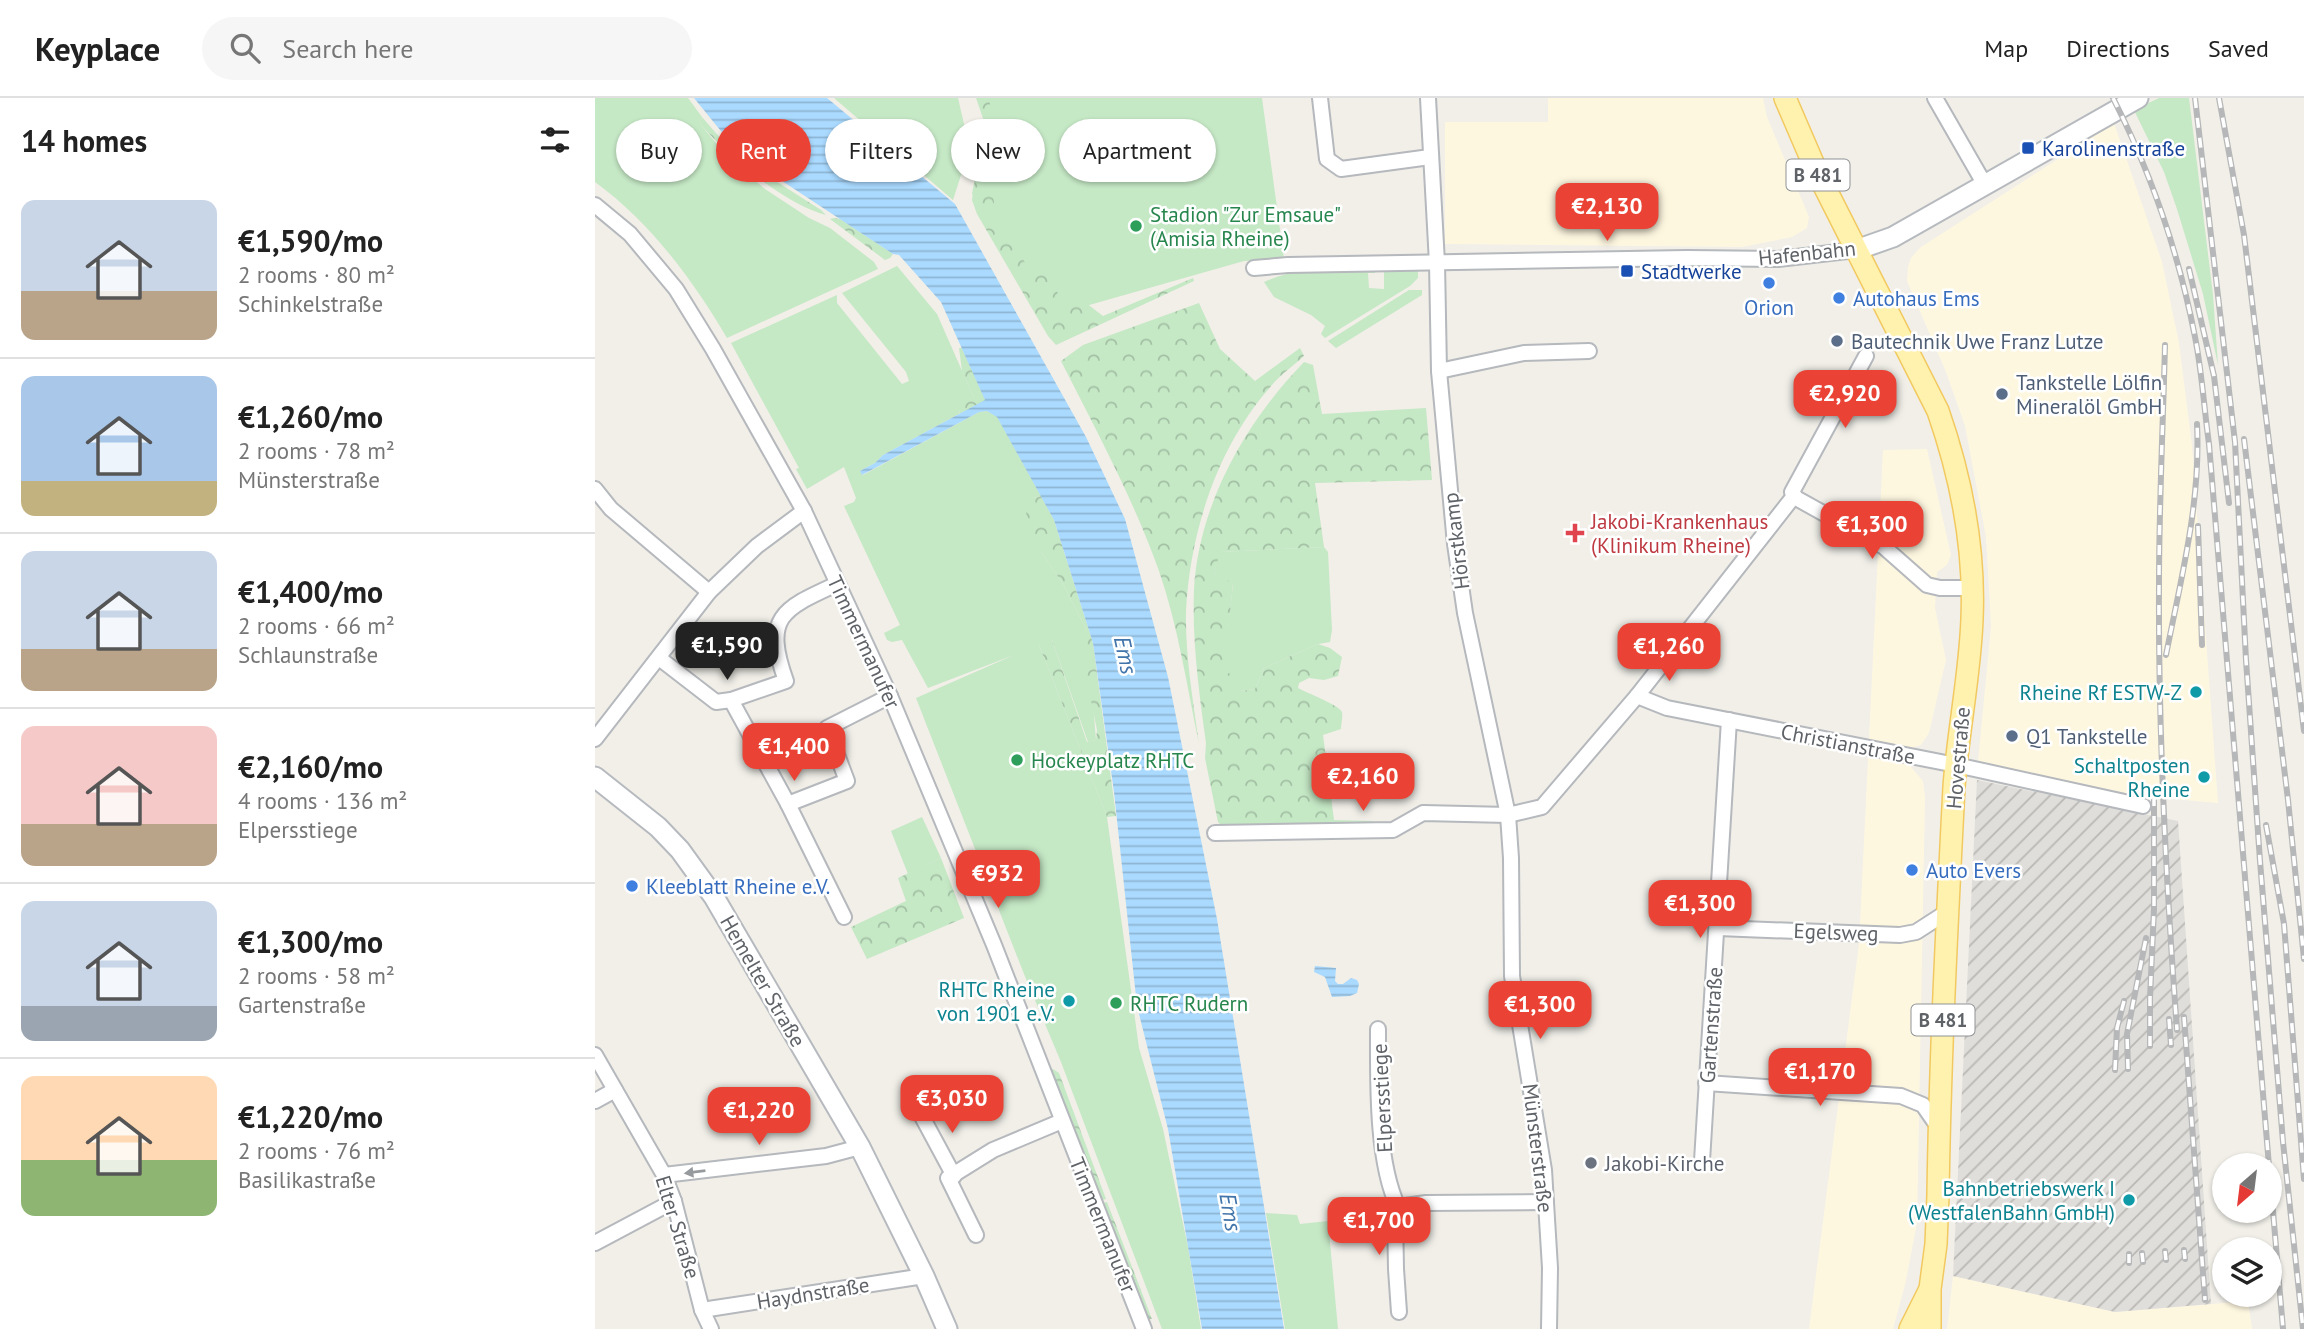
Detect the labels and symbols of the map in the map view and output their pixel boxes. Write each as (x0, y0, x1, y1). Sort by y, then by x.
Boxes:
place label: Karolinenstraße (2042, 135, 2185, 162)
marker: Karolinenstraße (2020, 140, 2036, 156)
road number: B 481 (1787, 159, 1849, 190)
pin: €2,130 (1550, 184, 1664, 243)
place label: Stadion "Zur Emsaue" (Amisia Rheine) (1150, 201, 1341, 252)
marker: Stadion "Zur Emsaue" (Amisia Rheine) (1128, 218, 1144, 234)
street label: Hafenbahn (1757, 234, 1857, 272)
place label: Stadtwerke (1641, 258, 1742, 285)
marker: Stadtwerke (1619, 263, 1635, 279)
marker: Orion (1761, 275, 1777, 291)
place label: Autohaus Ems (1853, 285, 1980, 312)
marker: Autohaus Ems (1831, 290, 1847, 306)
place label: Orion (1744, 294, 1794, 321)
place label: Bautechnik Uwe Franz Lutze (1851, 328, 2103, 355)
marker: Bautechnik Uwe Franz Lutze (1829, 333, 1845, 349)
place label: Tankstelle Lölfin Mineralöl GmbH (2016, 369, 2162, 420)
pin: €2,920 (1788, 370, 1902, 430)
marker: Tankstelle Lölfin Mineralöl GmbH (1994, 386, 2010, 402)
street label: Hörstkamp (1437, 491, 1475, 591)
pin: €1,300 (1815, 502, 1929, 561)
place label: Jakobi-Krankenhaus (Klinikum Rheine) (1590, 508, 1768, 559)
marker: Jakobi-Krankenhaus (Klinikum Rheine) (1565, 523, 1585, 543)
street label: Timmermanufer (821, 571, 907, 713)
pin: €1,590 (670, 622, 784, 682)
pin: €1,260 (1612, 624, 1726, 683)
water label: Ems (1108, 633, 1144, 678)
place label: Rheine Rf ESTW-Z (2019, 679, 2182, 706)
marker: Rheine Rf ESTW-Z (2188, 684, 2204, 700)
street label: Hovestraße (1940, 706, 1976, 810)
street label: Christianstraße (1778, 718, 1918, 770)
place label: Q1 Tankstelle (2026, 723, 2148, 750)
pin: €1,400 (737, 724, 851, 783)
marker: Q1 Tankstelle (2004, 728, 2020, 744)
place label: Hockeyplatz RHTC (1031, 747, 1194, 774)
marker: Hockeyplatz RHTC (1009, 752, 1025, 768)
place label: Schaltposten Rheine (2074, 752, 2190, 803)
pin: €2,160 (1306, 754, 1420, 813)
marker: Schaltposten Rheine (2196, 769, 2212, 785)
pin: €932 (957, 850, 1039, 910)
place label: Auto Evers (1926, 857, 2021, 884)
marker: Auto Evers (1904, 862, 1920, 878)
place label: Kleeblatt Rheine e.V. (646, 873, 830, 900)
marker: Kleeblatt Rheine e.V. (624, 878, 640, 894)
pin: €1,300 (1643, 880, 1757, 940)
street label: Hemelter Straße (714, 910, 812, 1052)
street label: Egelsweg (1793, 917, 1879, 947)
street label: Gartenstraße (1693, 966, 1729, 1084)
place label: RHTC Rheine von 1901 e.V. (937, 976, 1055, 1027)
pin: €1,300 (1483, 982, 1597, 1041)
place label: RHTC Rudern (1130, 990, 1248, 1017)
marker: RHTC Rheine von 1901 e.V. (1061, 993, 1077, 1009)
marker: RHTC Rudern (1108, 995, 1124, 1011)
road number: B 481 (1911, 1004, 1975, 1036)
street label: Elpersstiege (1366, 1043, 1398, 1153)
pin: €1,170 (1763, 1048, 1877, 1108)
pin: €3,030 (895, 1076, 1009, 1135)
street label: Münsterstraße (1517, 1082, 1559, 1214)
pin: €1,220 (702, 1088, 816, 1147)
place label: Jakobi-Kirche (1604, 1150, 1724, 1177)
street label: Timmermanufer (1064, 1153, 1142, 1297)
north arrow (2212, 1153, 2282, 1223)
marker: Jakobi-Kirche (1583, 1155, 1599, 1171)
one-way arrow (684, 1166, 706, 1177)
street label: Elter Straße (650, 1172, 706, 1282)
place label: Bahnbetriebswerk I (WestfalenBahn GmbH) (1908, 1175, 2115, 1226)
water label: Ems (1213, 1191, 1249, 1234)
marker: Bahnbetriebswerk I (WestfalenBahn GmbH) (2121, 1192, 2137, 1208)
pin: €1,700 (1322, 1198, 1436, 1257)
street label: Haydnstraße (755, 1271, 871, 1315)

